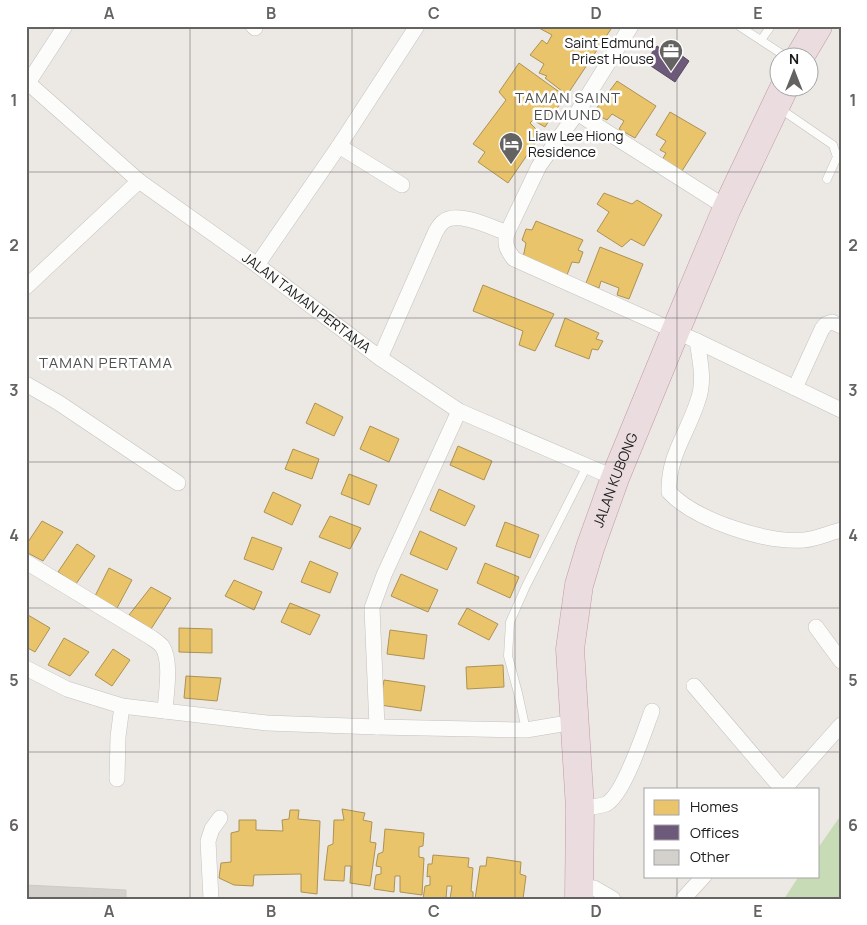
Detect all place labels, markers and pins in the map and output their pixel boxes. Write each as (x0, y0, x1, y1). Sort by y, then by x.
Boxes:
place label: Saint Edmund Priest House (565, 33, 654, 68)
office icon: Saint Edmund Priest House (658, 38, 684, 72)
place label: Liaw Lee Hiong Residence (528, 126, 624, 161)
hotel icon: Liaw Lee Hiong Residence (498, 131, 524, 165)

